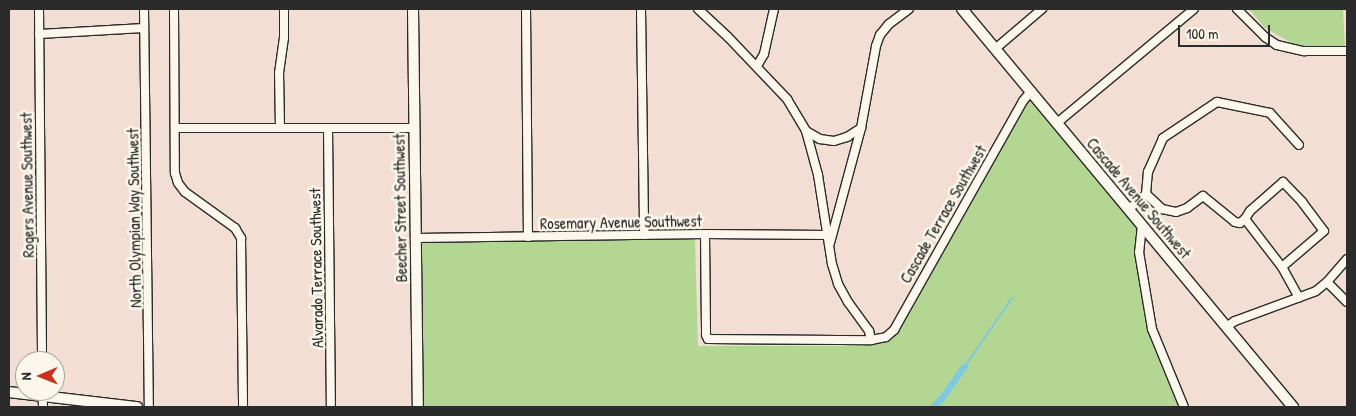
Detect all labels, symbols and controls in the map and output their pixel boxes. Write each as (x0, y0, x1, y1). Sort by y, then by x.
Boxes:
scale bar (1181, 15, 1274, 47)
text: 100 m (1186, 23, 1219, 44)
street label: Rogers Avenue Southwest (16, 112, 38, 258)
street label: North Olympian Way Southwest (123, 128, 145, 308)
street label: Beecher Street Southwest (389, 133, 411, 283)
street label: Cascade Avenue Southwest (1083, 134, 1195, 262)
street label: Cascade Terrace Southwest (896, 141, 990, 287)
street label: Alvarado Terrace Southwest (305, 188, 327, 348)
street label: Rosemary Avenue Southwest (540, 211, 702, 233)
north arrow (15, 351, 65, 401)
text: N (16, 372, 35, 380)

